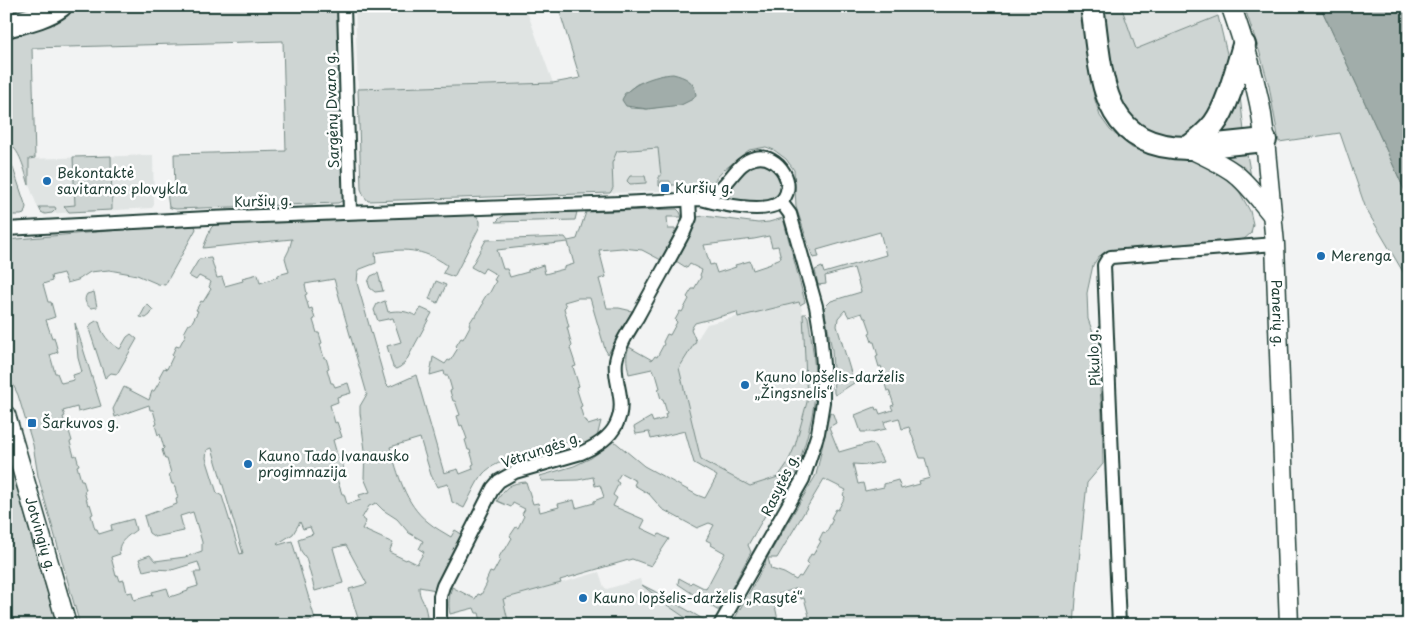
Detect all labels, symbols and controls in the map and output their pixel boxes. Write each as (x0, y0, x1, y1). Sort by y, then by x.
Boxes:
street label: Sargėnų Dvaro g. (319, 52, 344, 168)
place label: Bekontaktė savitarnos plovykla (57, 162, 188, 199)
marker: Bekontaktė savitarnos plovykla (41, 175, 53, 187)
place label: Kuršių g. (675, 177, 733, 198)
marker: Kuršių g. (659, 182, 671, 194)
street label: Kuršių g. (234, 189, 292, 212)
place label: Merenga (1331, 245, 1392, 266)
marker: Merenga (1315, 250, 1327, 262)
street label: Panerių g. (1266, 279, 1290, 348)
street label: Pikulo g. (1082, 329, 1105, 387)
place label: Kauno lopšelis-darželis „Žingsnelis“ (755, 366, 905, 403)
marker: Kauno lopšelis-darželis „Žingsnelis“ (739, 379, 751, 391)
place label: Šarkuvos g. (42, 412, 119, 433)
marker: Šarkuvos g. (26, 417, 38, 429)
street label: Vėtrungės g. (498, 426, 583, 473)
place label: Kauno Tado Ivanausko progimnazija (258, 445, 409, 482)
street label: Rasytės g. (755, 450, 804, 520)
marker: Kauno Tado Ivanausko progimnazija (242, 458, 254, 470)
street label: Jotvingių g. (20, 494, 62, 574)
place label: Kauno lopšelis-darželis „Rasytė“ (593, 587, 803, 608)
marker: Kauno lopšelis-darželis „Rasytė“ (577, 592, 589, 604)

